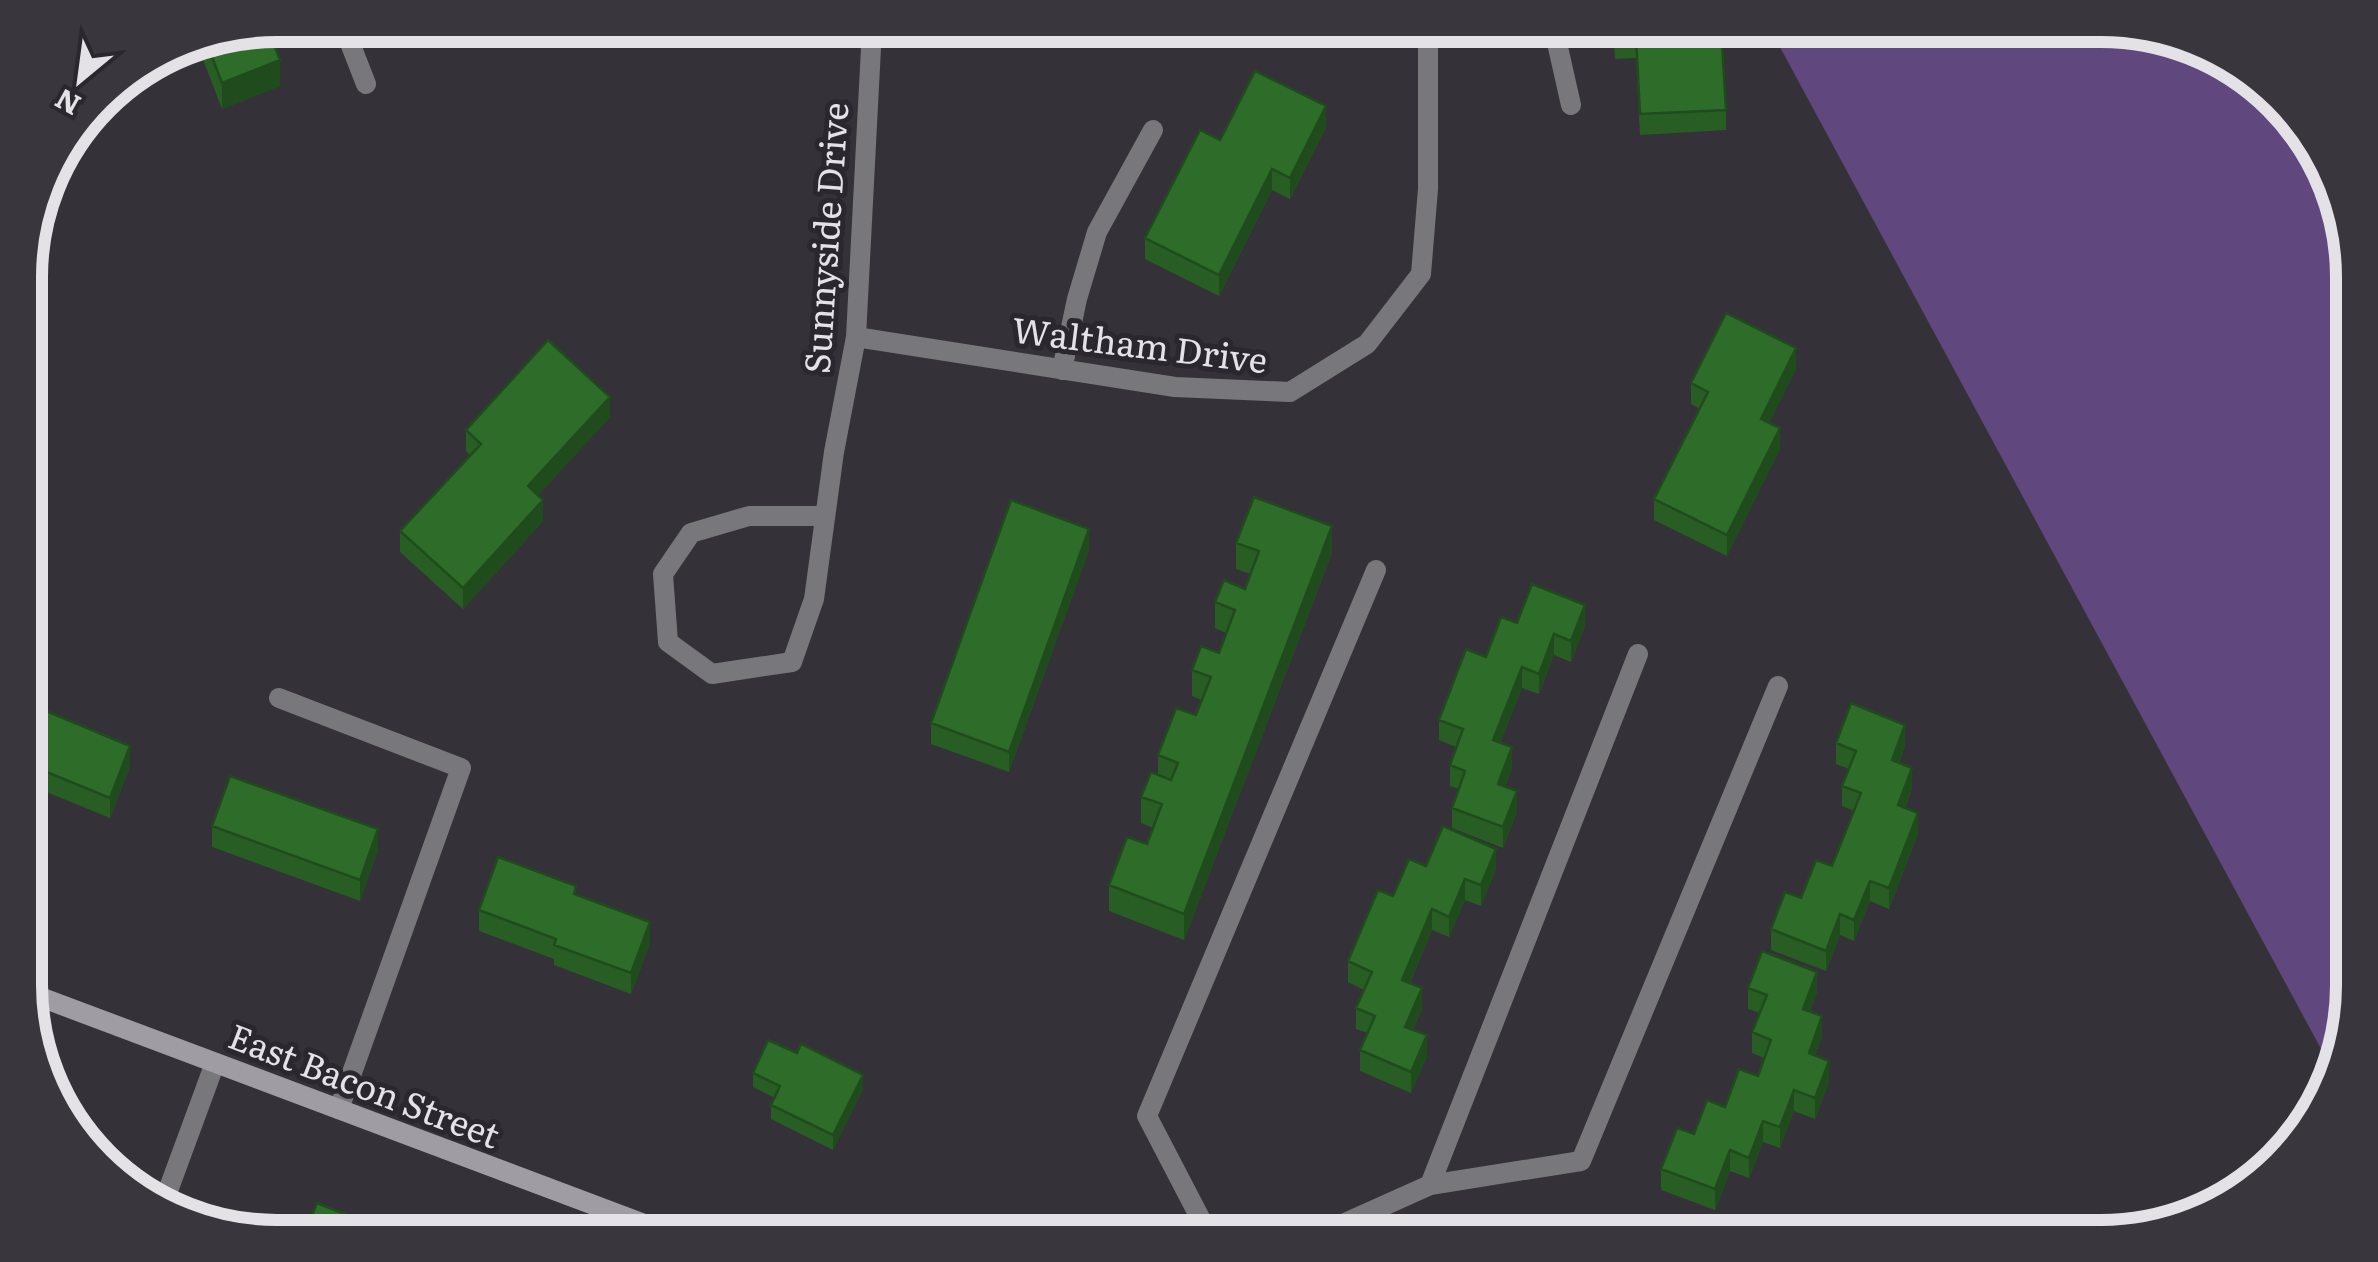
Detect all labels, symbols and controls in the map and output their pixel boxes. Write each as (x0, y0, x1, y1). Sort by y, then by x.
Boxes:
north arrow (30, 30, 130, 130)
text: N (46, 80, 87, 128)
street label: Sunnyside Drive (789, 101, 859, 375)
street label: Waltham Drive (1009, 302, 1271, 384)
street label: East Bacon Street (222, 1008, 508, 1160)

